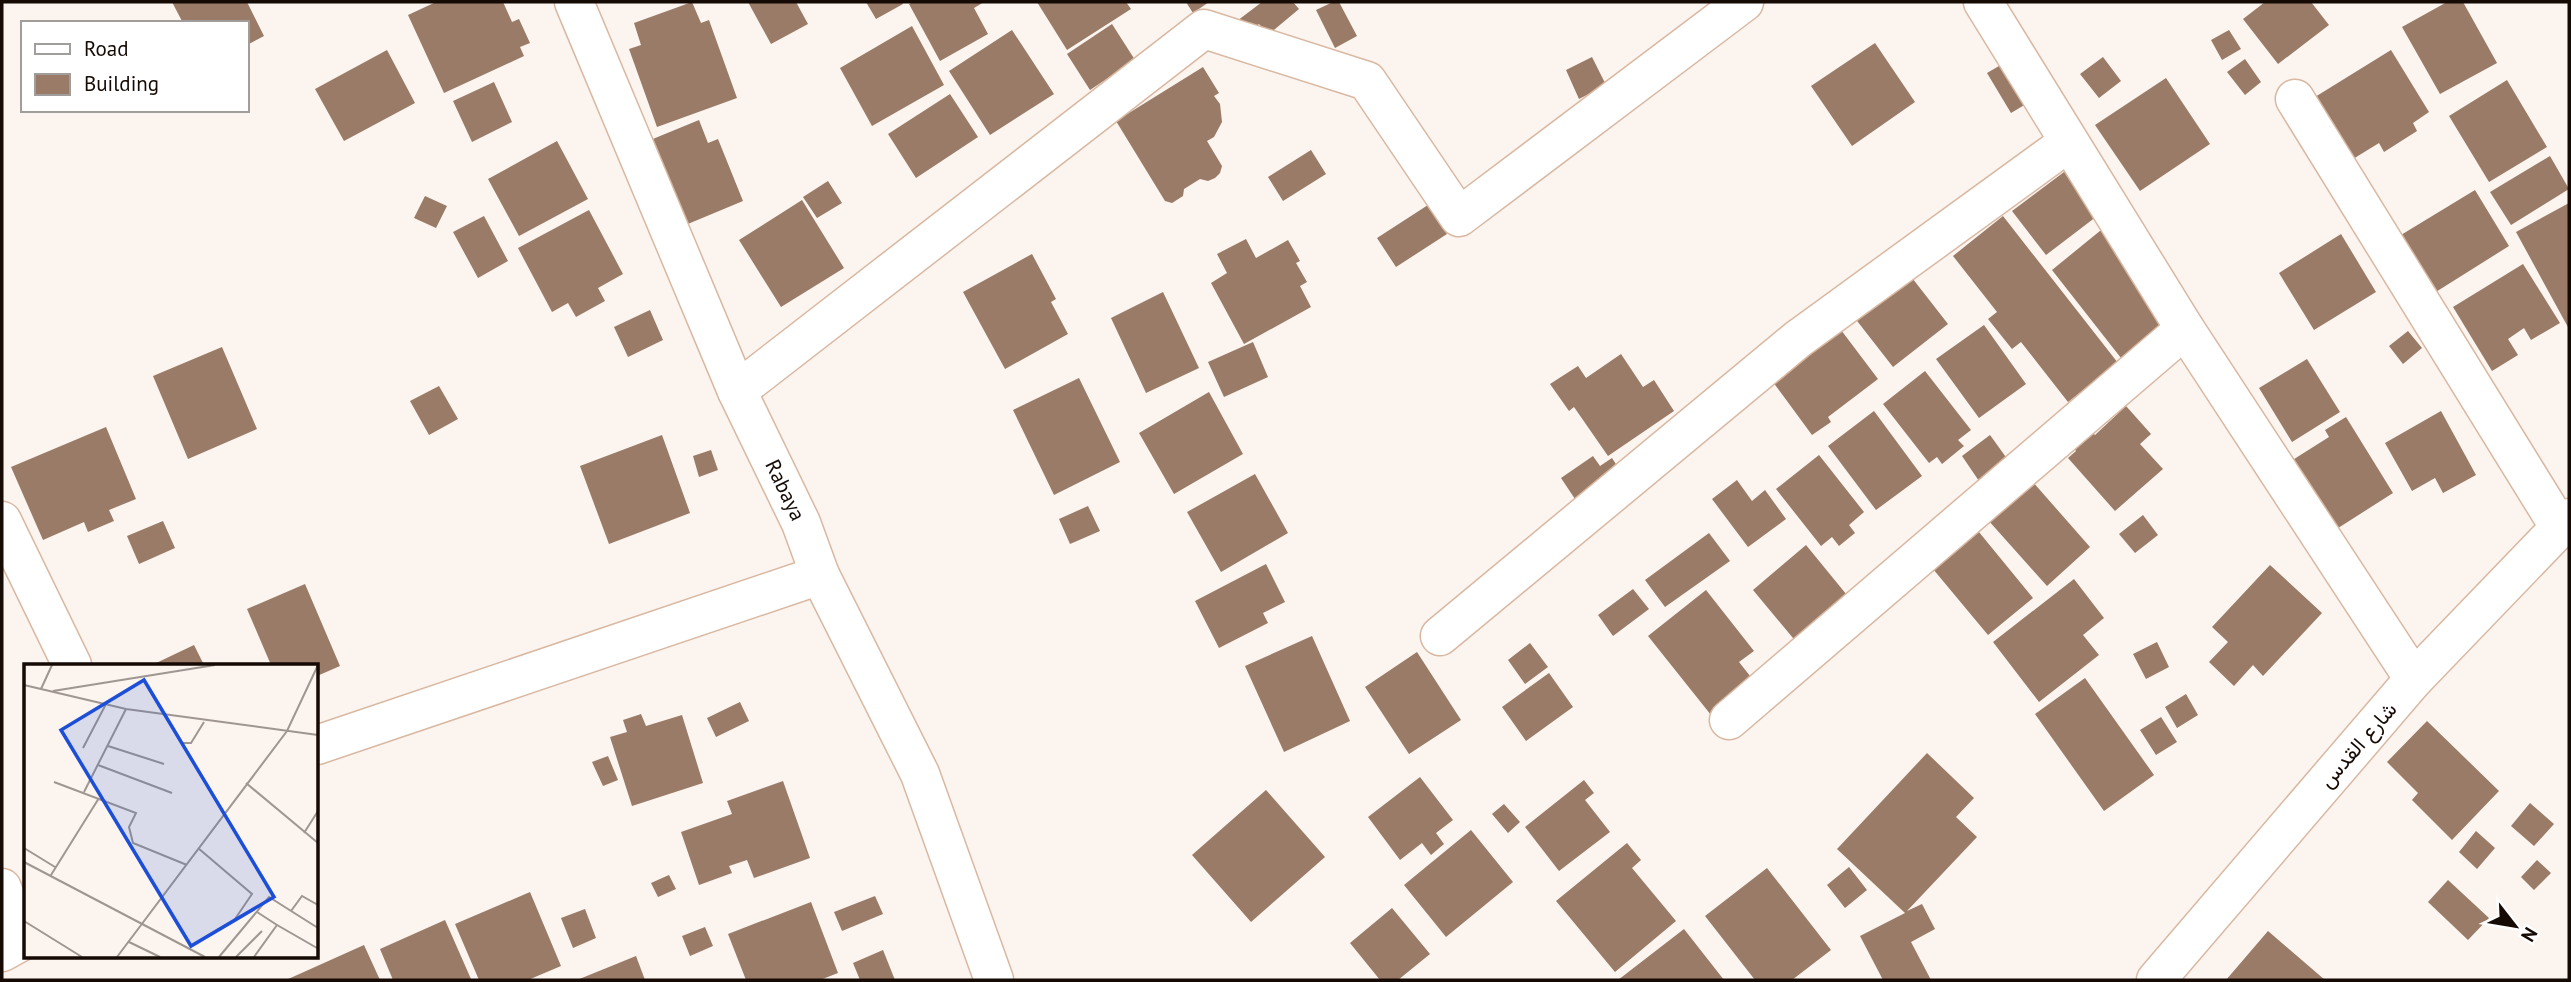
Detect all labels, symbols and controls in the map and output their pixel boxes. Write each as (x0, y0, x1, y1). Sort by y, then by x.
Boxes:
legend (21, 21, 248, 112)
text: Road (84, 35, 128, 62)
text: Building (84, 70, 159, 97)
street label: Rabaya (759, 455, 812, 525)
inset map (24, 664, 318, 958)
street label: شارع القدس (2313, 696, 2403, 794)
north arrow (2480, 891, 2550, 961)
text: N (2516, 923, 2543, 946)

